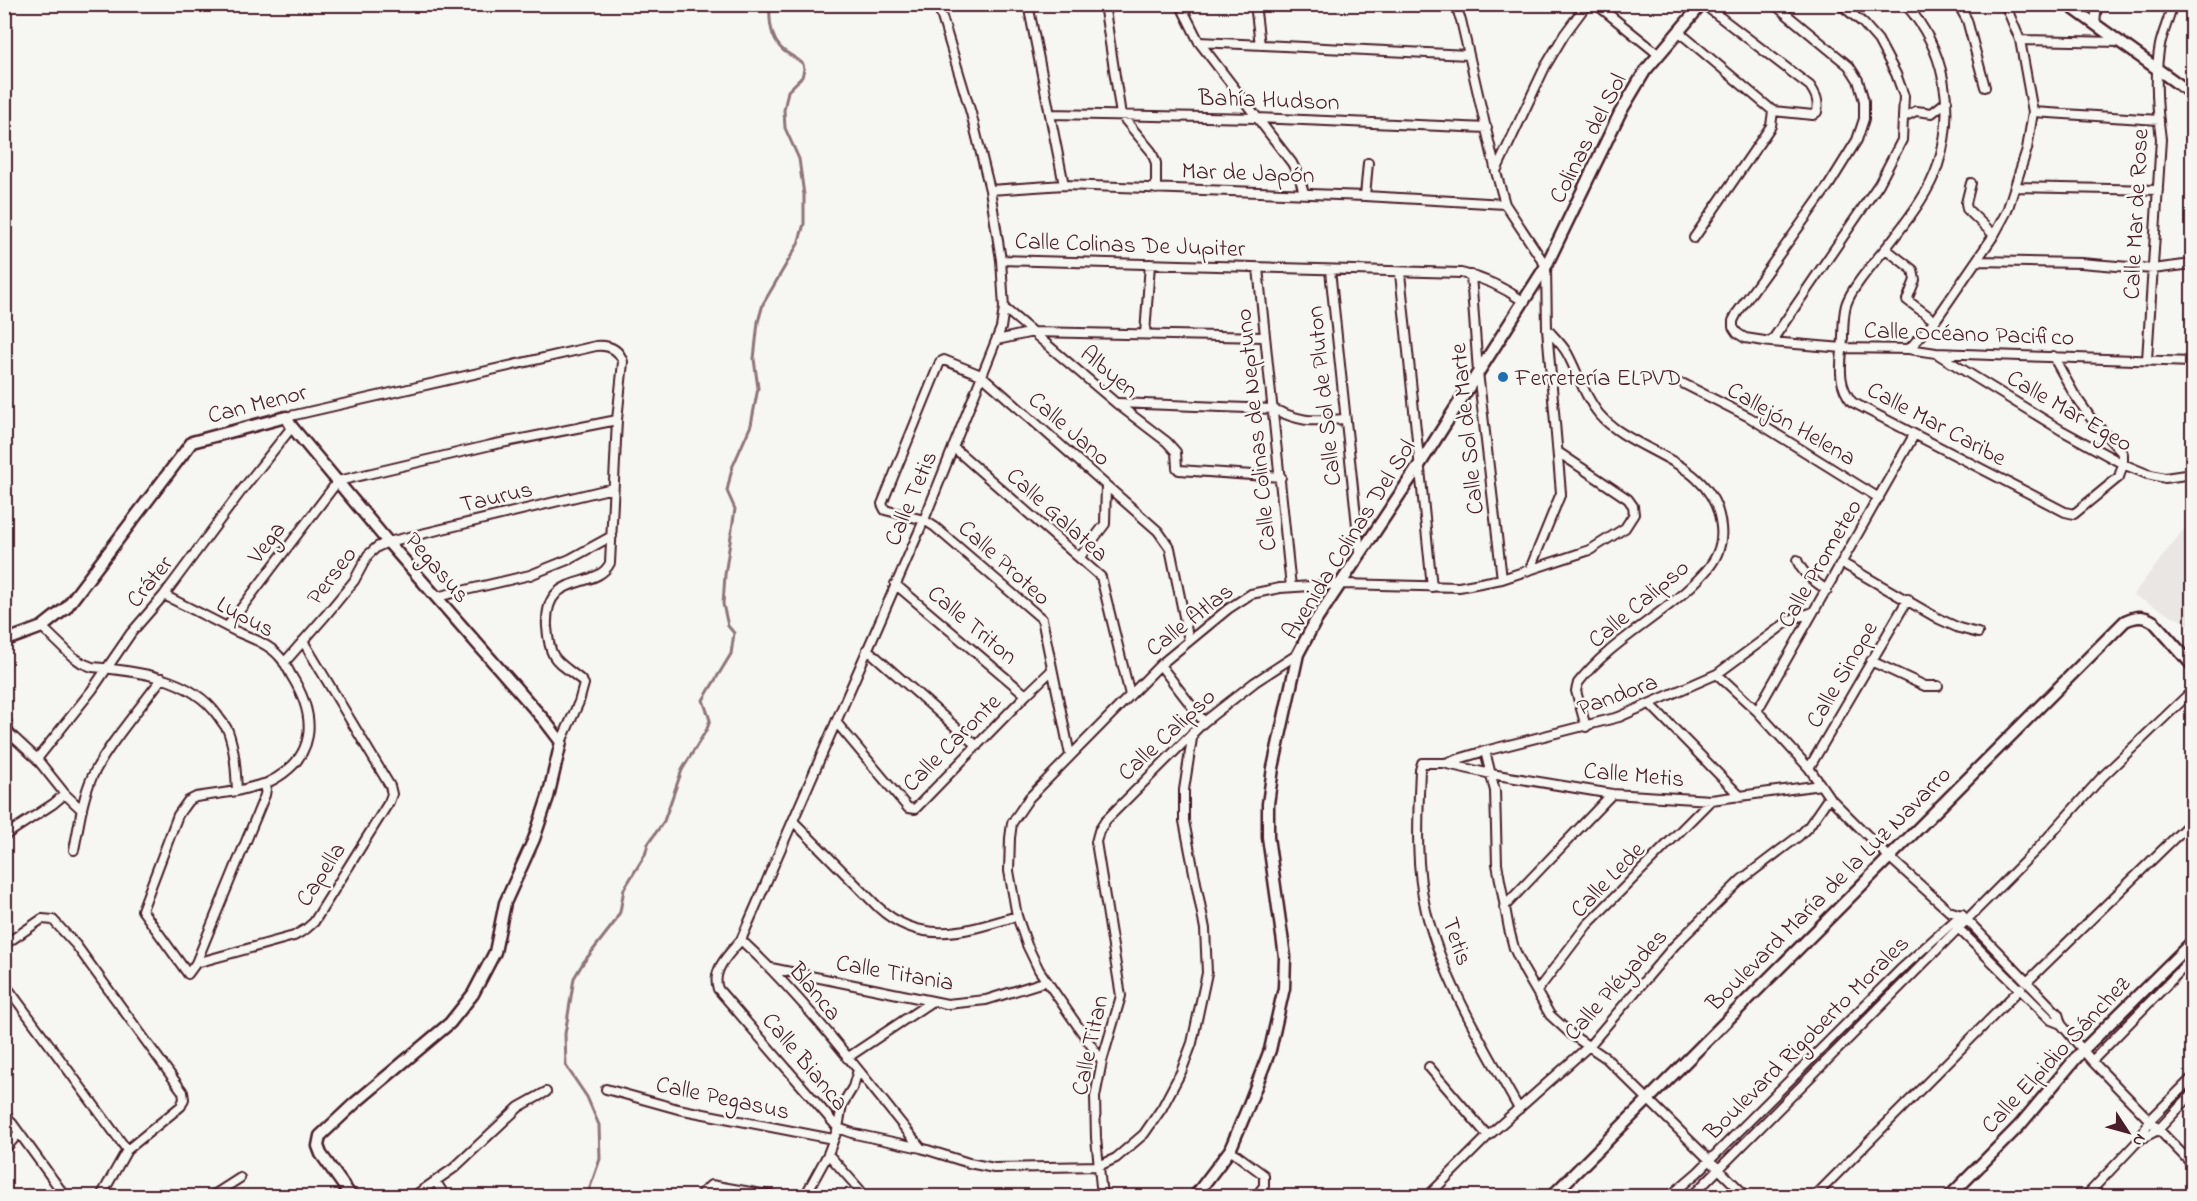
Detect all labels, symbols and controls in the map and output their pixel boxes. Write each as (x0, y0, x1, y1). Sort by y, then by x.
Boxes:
street label: Colinas del Sol (1541, 68, 1637, 210)
street label: Bahía Hudson (1197, 82, 1340, 121)
street label: Calle Mar de Rose (2116, 128, 2159, 300)
street label: Mar de Japón (1181, 155, 1315, 194)
street label: Calle Colinas De Jupiter (1014, 225, 1246, 268)
street label: Calle Sol de Pluton (1299, 304, 1352, 488)
street label: Calle Colinas de Neptuno (1227, 307, 1288, 553)
street label: Calle Océano Pacifico (1863, 314, 2075, 357)
street label: Albyen (1071, 338, 1145, 409)
street label: Calle Sol de Marte (1442, 341, 1495, 516)
place label: Ferretería ELPVD (1514, 362, 1681, 397)
street label: Calle Mar Egeo (1999, 362, 2138, 462)
marker: Ferretería ELPVD (1496, 370, 1510, 384)
street label: Callejón Helena (1719, 374, 1862, 476)
street label: Calle Mar Caribe (1860, 374, 2012, 477)
street label: Can Menor (204, 376, 311, 435)
street label: Calle Jano (1019, 384, 1118, 476)
street label: Avenida Colinas Del Sol (1274, 434, 1426, 647)
street label: Calle Tetis (877, 446, 948, 552)
street label: Calle Galatea (997, 460, 1115, 572)
street label: Taurus (457, 473, 536, 524)
street label: Calle Prometeo (1770, 493, 1872, 635)
street label: Calle Proteo (949, 513, 1058, 615)
street label: Vega (240, 515, 296, 573)
street label: Pegasus (395, 525, 477, 612)
street label: Perseo (299, 540, 367, 613)
street label: Cráter (119, 548, 183, 617)
street label: Calle Calipso (1581, 552, 1698, 658)
street label: Calle Atlas (1139, 575, 1242, 666)
street label: Calle Triton (918, 578, 1024, 674)
street label: Lupus (209, 588, 280, 648)
street label: Calle Sinope (1798, 615, 1888, 735)
street label: Pandora (1573, 666, 1663, 727)
street label: Calle Calipso (1111, 681, 1225, 791)
street label: Calle Caronte (895, 686, 1010, 801)
street label: Calle Metis (1582, 755, 1686, 798)
street label: Boulevard María de la Luz Navarro (1698, 759, 1961, 1021)
street label: Calle Lede (1563, 834, 1654, 927)
street label: Capella (288, 836, 356, 915)
street label: Tetis (1431, 913, 1480, 971)
street label: Calle Pléyades (1557, 922, 1678, 1050)
street label: Boulevard Rigoberto Morales (1696, 928, 1919, 1150)
street label: Calle Titania (833, 947, 956, 1002)
street label: Blanca (778, 955, 849, 1030)
street label: Calle Elpidio Sánchez (1974, 968, 2140, 1143)
street label: Calle Titan (1064, 992, 1119, 1099)
street label: Calle Bianca (752, 1005, 856, 1120)
street label: Calle Pegasus (652, 1068, 793, 1131)
north arrow (2098, 1102, 2158, 1162)
text: N (2126, 1128, 2151, 1151)

